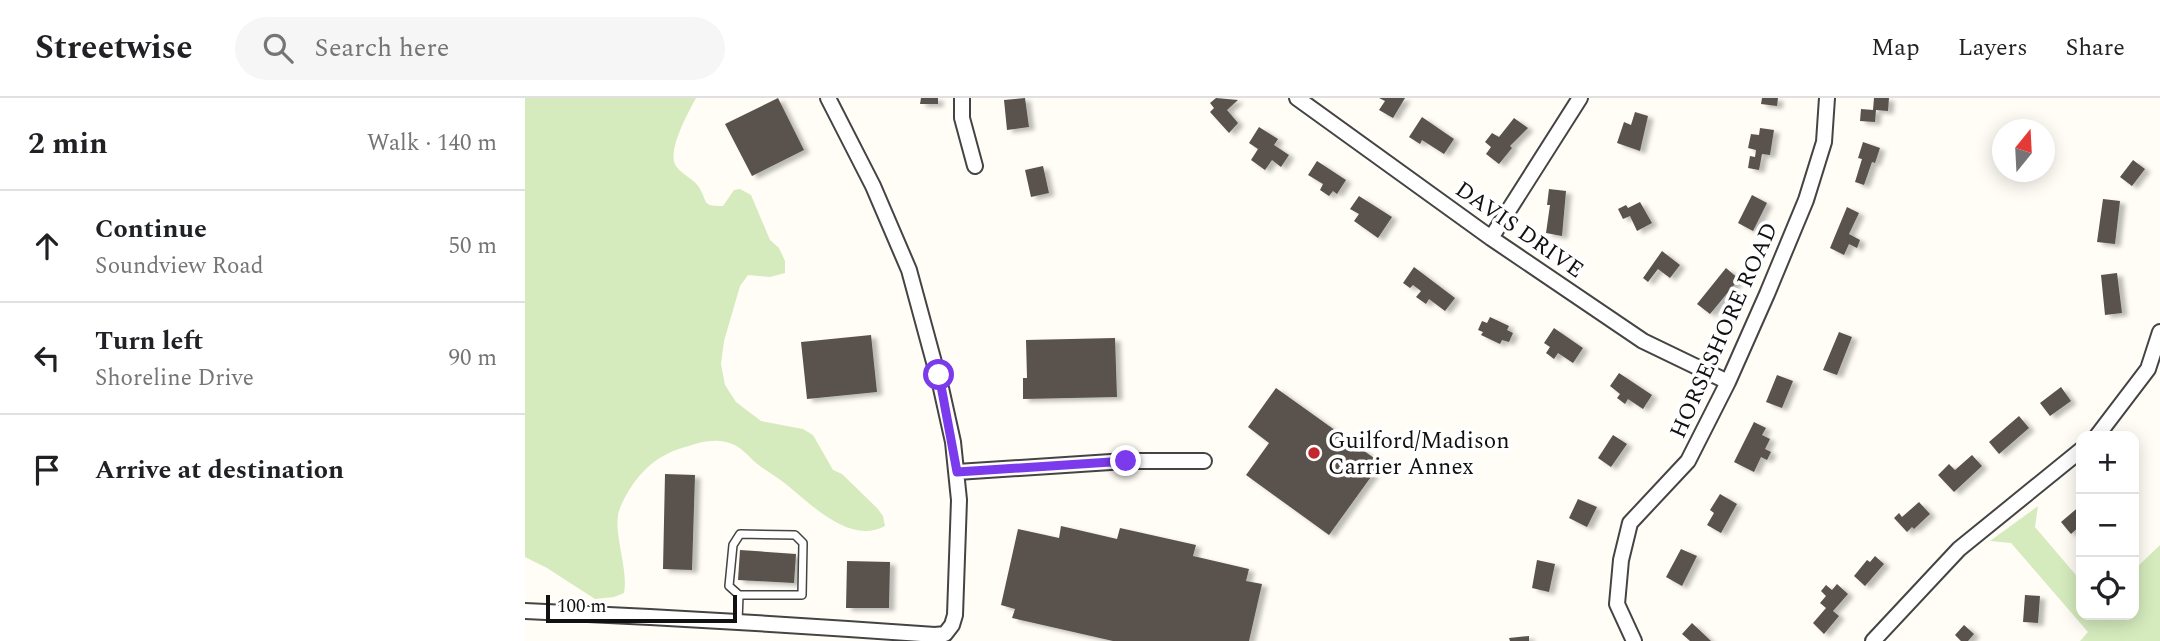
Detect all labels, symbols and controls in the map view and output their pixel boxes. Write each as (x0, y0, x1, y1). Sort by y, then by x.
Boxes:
search box (235, 17, 725, 80)
text: Streetwise (35, 23, 193, 73)
text: Search here (315, 28, 449, 68)
icon: search (259, 29, 297, 67)
text: Map (1871, 30, 1920, 66)
text: Layers (1958, 30, 2028, 66)
text: Share (2066, 30, 2125, 66)
north arrow (1992, 119, 2055, 182)
text: 2 min (28, 121, 108, 167)
text: Walk · 140 m (367, 126, 497, 161)
street label: DAVIS DRIVE (1447, 173, 1591, 288)
text: Continue (95, 209, 207, 249)
street label: HORSESHORE ROAD (1661, 217, 1788, 444)
icon: ahead (28, 227, 66, 265)
text: 50 m (448, 229, 497, 264)
text: Soundview Road (95, 249, 264, 284)
text: Turn left (95, 321, 203, 361)
icon: left (28, 339, 66, 377)
text: 90 m (448, 341, 497, 376)
route start (923, 359, 954, 390)
text: Shoreline Drive (95, 361, 254, 396)
place label: Guilford/Madison Carrier Annex (1328, 424, 1510, 485)
map controls (2076, 431, 2139, 620)
button: + (2076, 431, 2139, 494)
route end (1110, 445, 1141, 476)
marker: Guilford/Madison Carrier Annex (1306, 445, 1322, 461)
text: Arrive at destination (95, 450, 344, 490)
icon: arrive (28, 451, 66, 489)
button: − (2076, 494, 2139, 557)
button: locate (2076, 557, 2139, 620)
scale bar (546, 592, 737, 624)
text: 100 m (557, 592, 607, 621)

